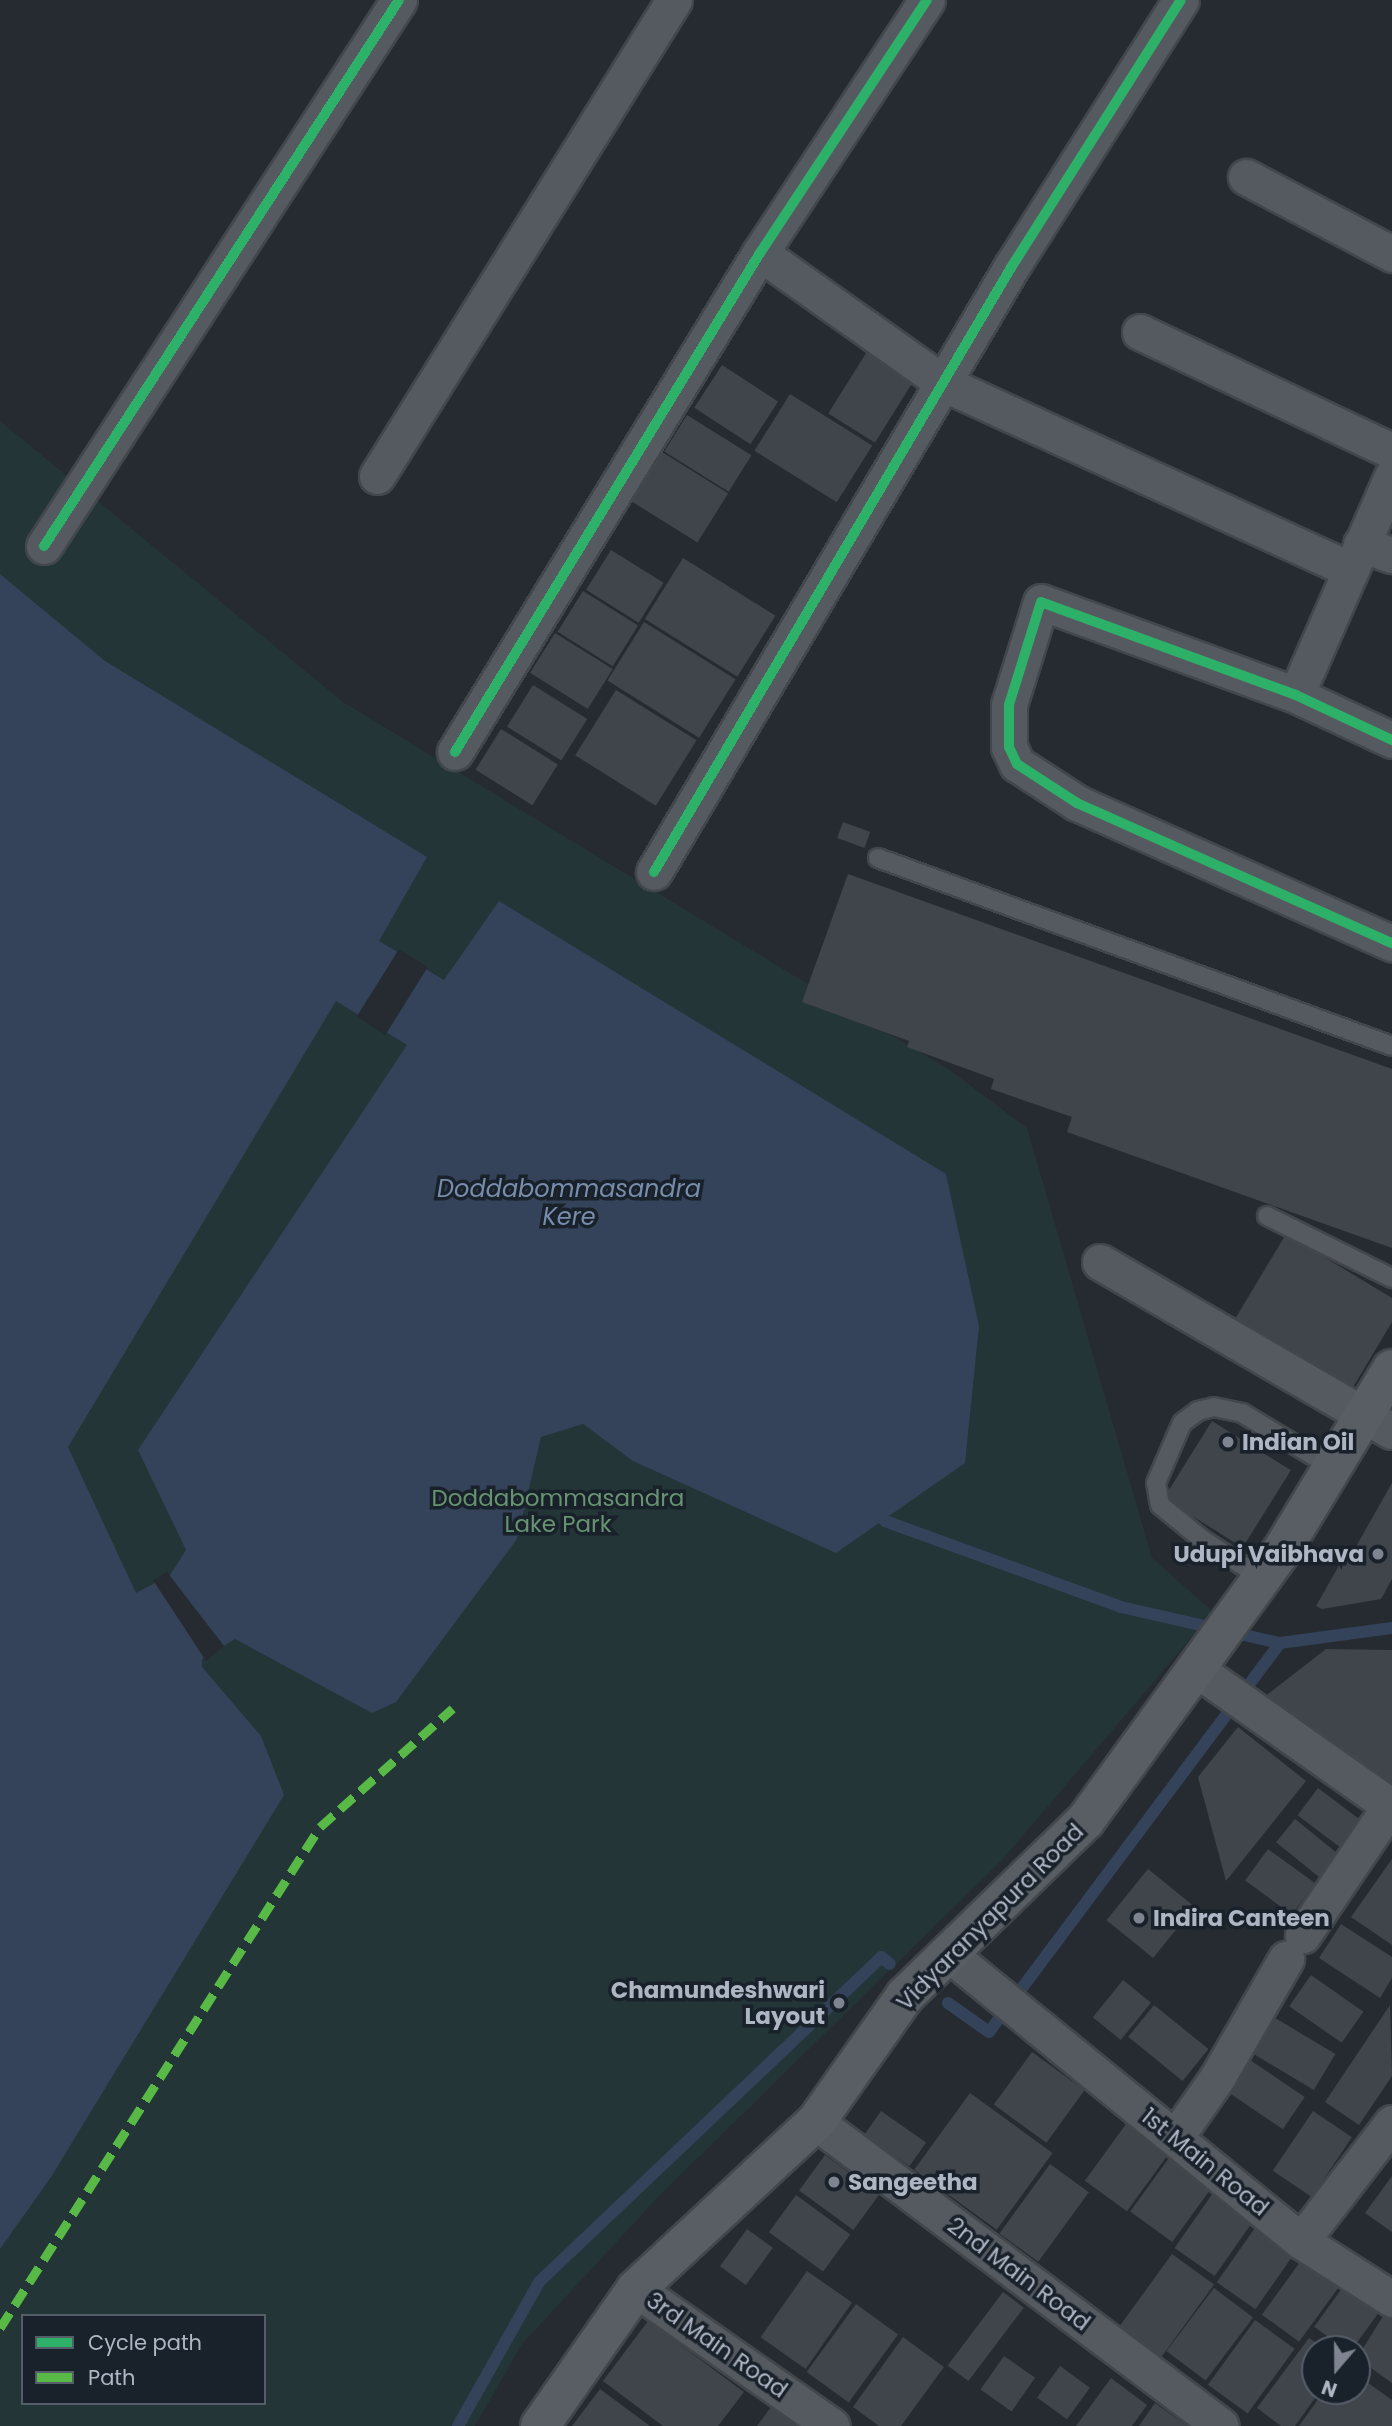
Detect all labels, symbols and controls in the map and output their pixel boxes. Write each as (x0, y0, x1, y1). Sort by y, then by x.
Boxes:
water label: Doddabommasandra Kere (437, 1175, 701, 1231)
place label: Indian Oil (1242, 1428, 1354, 1456)
marker: Indian Oil (1220, 1434, 1236, 1450)
park label: Doddabommasandra Lake Park (432, 1484, 684, 1538)
place label: Udupi Vaibhava (1173, 1540, 1364, 1568)
marker: Udupi Vaibhava (1370, 1546, 1386, 1562)
street label: Vidyaranyapura Road (891, 1818, 1089, 2016)
place label: Indira Canteen (1153, 1904, 1330, 1932)
marker: Indira Canteen (1131, 1910, 1147, 1926)
place label: Chamundeshwari Layout (611, 1976, 825, 2030)
marker: Chamundeshwari Layout (831, 1995, 847, 2011)
street label: 1st Main Road (1136, 2102, 1274, 2222)
place label: Sangeetha (848, 2168, 978, 2196)
marker: Sangeetha (826, 2174, 842, 2190)
street label: 2nd Main Road (942, 2211, 1096, 2337)
street label: 3rd Main Road (641, 2286, 793, 2404)
legend (21, 2314, 266, 2405)
text: Cycle path (88, 2328, 202, 2357)
north arrow (1301, 2335, 1371, 2405)
text: Path (88, 2363, 135, 2392)
text: N (1318, 2373, 1341, 2403)

